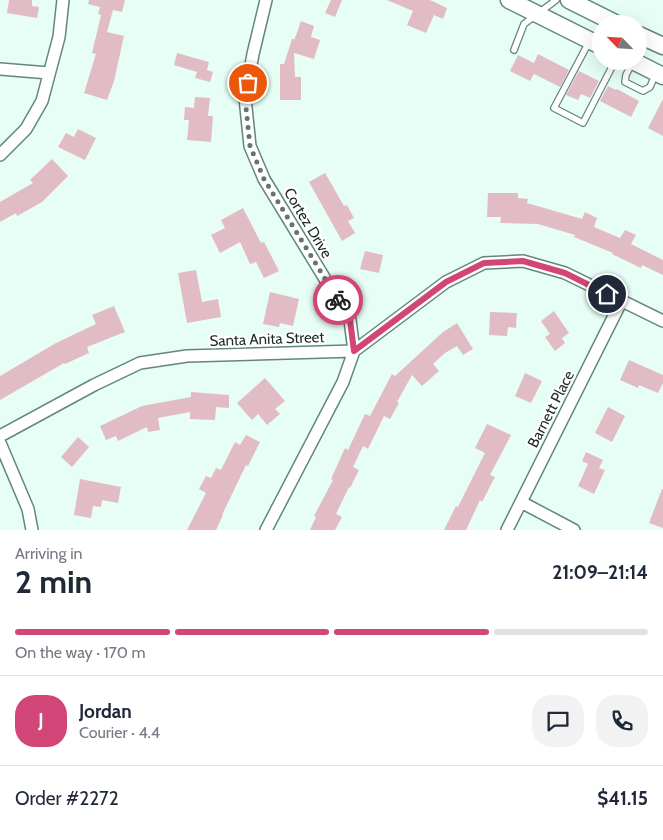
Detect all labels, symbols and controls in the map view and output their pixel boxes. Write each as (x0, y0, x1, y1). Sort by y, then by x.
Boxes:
north arrow (592, 15, 648, 70)
map controls (592, 15, 647, 70)
pin (227, 62, 269, 104)
icon: bag (234, 69, 262, 97)
street label: Cortez Drive (280, 185, 336, 262)
pin (586, 273, 628, 315)
courier (313, 275, 363, 325)
icon: home (593, 280, 621, 308)
icon: bike (324, 286, 352, 314)
street label: Santa Anita Street (209, 328, 325, 350)
street label: Barnett Place (524, 367, 578, 451)
text: Arriving in (15, 544, 82, 563)
text: 21:09–21:14 (552, 561, 648, 584)
text: 2 min (15, 562, 92, 601)
text: On the way · 170 m (15, 643, 146, 662)
button: chat (532, 695, 584, 747)
button: phone (596, 695, 648, 747)
text: Jordan (79, 700, 132, 723)
text: J (38, 709, 44, 732)
text: Courier · 4.4 (79, 723, 160, 742)
text: Order #2272 (15, 787, 119, 810)
text: $41.15 (597, 787, 648, 810)

